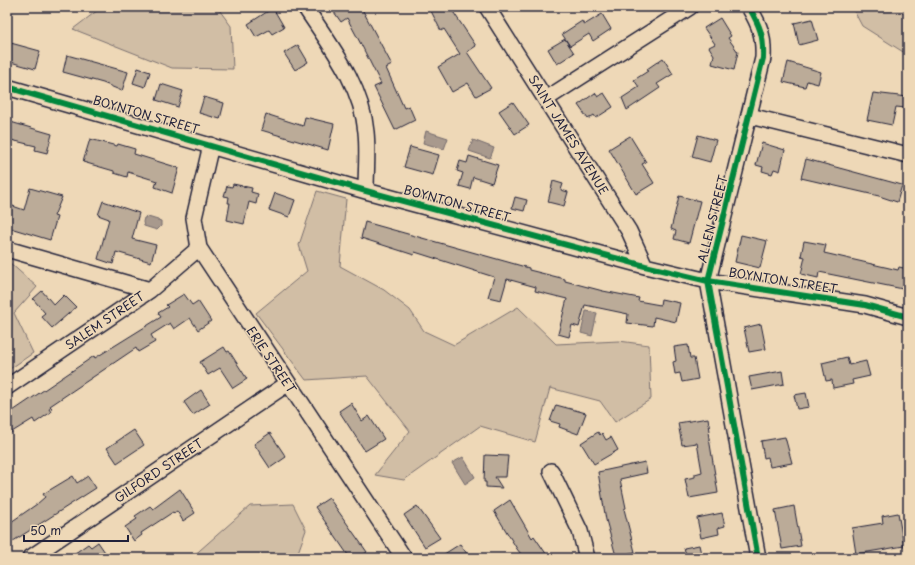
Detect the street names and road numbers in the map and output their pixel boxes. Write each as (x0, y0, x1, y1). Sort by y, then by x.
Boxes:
street label: SAINT JAMES AVENUE (525, 71, 613, 198)
street label: BOYNTON STREET (91, 90, 203, 138)
street label: ALLEN STREET (692, 172, 732, 264)
street label: BOYNTON STREET (402, 180, 514, 226)
street label: BOYNTON STREET (727, 263, 840, 298)
street label: SALEM STREET (61, 286, 148, 353)
street label: ERIE STREET (243, 322, 301, 397)
street label: GILFORD STREET (110, 433, 207, 507)

